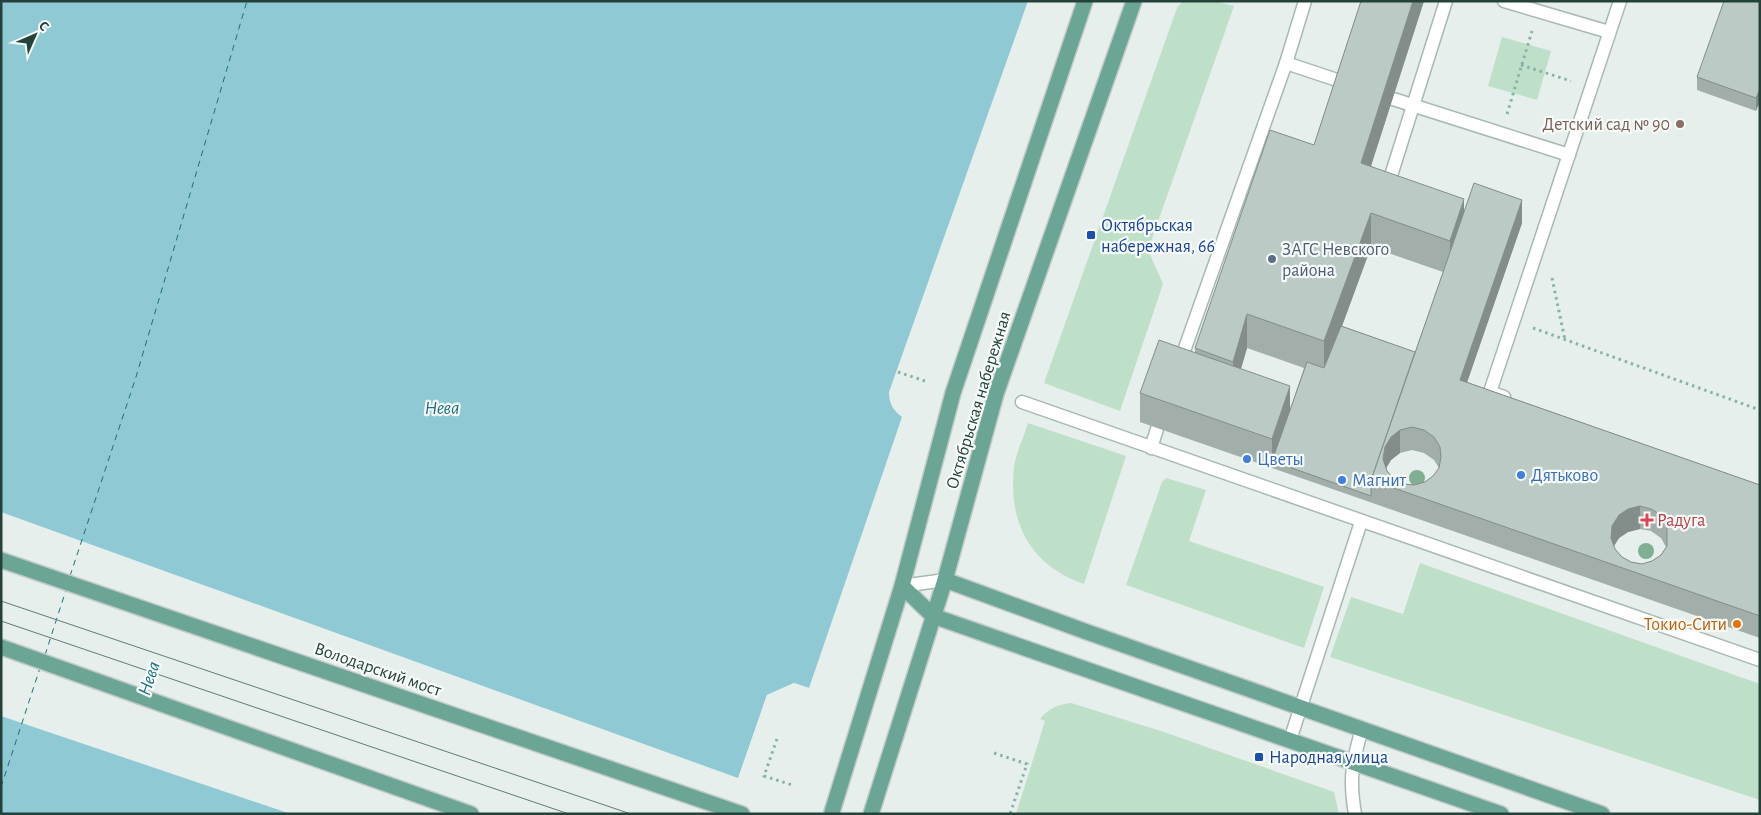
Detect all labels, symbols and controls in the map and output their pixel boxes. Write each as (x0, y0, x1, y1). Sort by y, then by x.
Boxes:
north arrow (10, 10, 60, 60)
text: С (36, 19, 51, 34)
place label: Детский сад № 90 (1542, 116, 1670, 134)
marker: Детский сад № 90 (1674, 118, 1686, 130)
place label: Октябрьская набережная, 66 (1101, 216, 1215, 256)
marker: Октябрьская набережная, 66 (1085, 229, 1097, 241)
place label: ЗАГС Невского района (1282, 241, 1389, 280)
marker: ЗАГС Невского района (1266, 253, 1278, 265)
street label: Октябрьская набережная (942, 309, 1015, 491)
water label: Нева (425, 399, 459, 418)
place label: Цветы (1257, 451, 1304, 469)
marker: Цветы (1241, 453, 1253, 465)
place label: Дятьково (1531, 467, 1598, 485)
marker: Дятьково (1515, 469, 1527, 481)
place label: Магнит (1352, 472, 1407, 490)
marker: Магнит (1336, 474, 1348, 486)
place label: Радуга (1657, 512, 1705, 530)
marker: Радуга (1641, 514, 1653, 526)
place label: Токио-Сити (1644, 616, 1727, 634)
marker: Токио-Сити (1731, 618, 1743, 630)
street label: Володарский мост (312, 640, 444, 700)
water label: Нева (135, 659, 164, 698)
place label: Народная улица (1269, 749, 1388, 767)
marker: Народная улица (1253, 751, 1265, 763)

